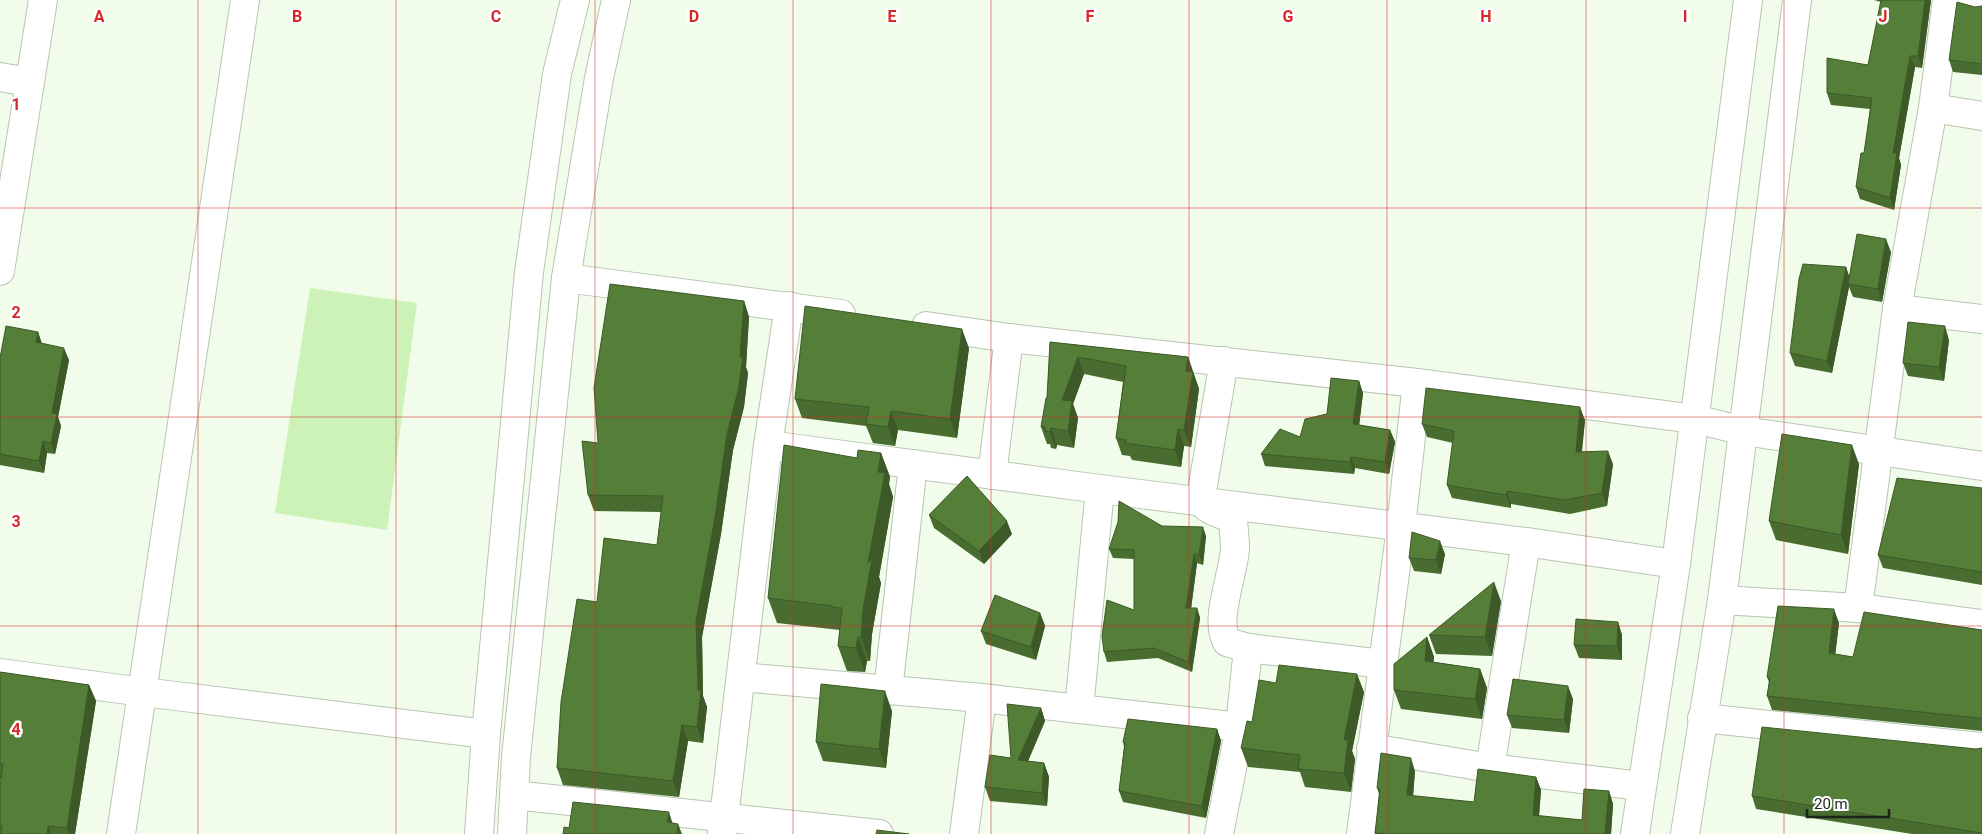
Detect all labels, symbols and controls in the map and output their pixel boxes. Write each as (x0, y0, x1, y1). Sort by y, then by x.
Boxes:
text: A (94, 7, 105, 26)
text: B (292, 7, 302, 26)
text: C (491, 7, 501, 26)
text: D (689, 7, 699, 26)
text: E (888, 7, 897, 26)
text: F (1086, 7, 1095, 26)
text: G (1283, 7, 1294, 26)
text: H (1480, 7, 1492, 26)
text: I (1683, 7, 1687, 26)
text: J (1879, 7, 1887, 26)
text: 1 (11, 95, 21, 114)
text: 2 (11, 303, 21, 322)
text: 3 (11, 512, 21, 531)
text: 4 (11, 720, 21, 739)
scale bar (1807, 786, 1890, 818)
text: 20 m (1814, 795, 1848, 813)

